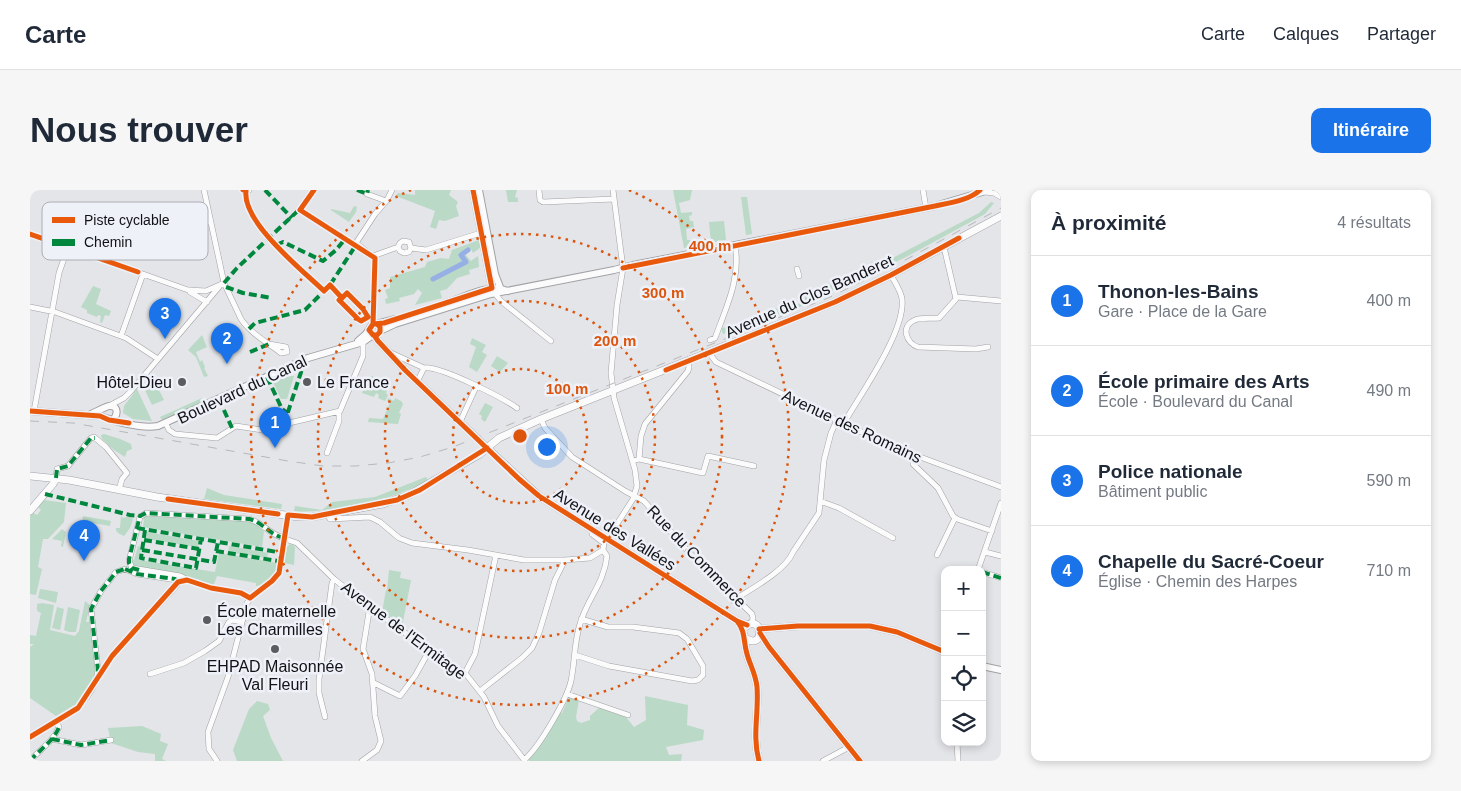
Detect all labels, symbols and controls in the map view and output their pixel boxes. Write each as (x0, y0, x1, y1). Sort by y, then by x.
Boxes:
text: Carte (25, 21, 86, 48)
text: Carte (1201, 24, 1245, 44)
text: Calques (1273, 24, 1339, 44)
text: Partager (1367, 24, 1436, 44)
button: Itinéraire (1311, 108, 1431, 153)
text: Nous trouver (30, 110, 248, 149)
legend (42, 202, 208, 260)
text: À proximité (1051, 211, 1167, 234)
text: Piste cyclable (84, 212, 170, 228)
text: 4 résultats (1337, 214, 1411, 231)
text: Chemin (84, 234, 132, 250)
text: 400 m (689, 237, 731, 254)
street label: Avenue du Clos Banderet (723, 251, 896, 341)
text: Thonon-les-Bains (1098, 281, 1258, 302)
text: 300 m (642, 284, 684, 301)
text: 1 (1063, 292, 1071, 309)
text: 400 m (1367, 292, 1411, 309)
pin: 3 (149, 298, 181, 339)
text: Gare · Place de la Gare (1098, 303, 1267, 320)
pin: 2 (211, 323, 243, 364)
text: 200 m (594, 332, 636, 349)
street label: Boulevard du Canal (175, 352, 309, 427)
text: École primaire des Arts (1098, 371, 1310, 392)
place label: Hôtel-Dieu (96, 374, 172, 391)
place label: Le France (317, 374, 389, 391)
marker: Hôtel-Dieu (176, 376, 188, 388)
marker: Le France (301, 376, 313, 388)
text: 100 m (546, 380, 588, 397)
text: 2 (1063, 382, 1071, 399)
text: 490 m (1367, 382, 1411, 399)
street label: Avenue des Romains (779, 387, 924, 466)
text: École · Boulevard du Canal (1098, 393, 1293, 410)
pin: 1 (259, 407, 291, 448)
centre of rings (511, 427, 529, 445)
your location (534, 434, 560, 460)
text: Police nationale (1098, 461, 1243, 482)
text: 3 (1063, 472, 1071, 489)
text: 590 m (1367, 472, 1411, 489)
text: Bâtiment public (1098, 483, 1207, 500)
street label: Avenue des Vallées (551, 485, 679, 574)
street label: Rue du Commerce (644, 502, 749, 611)
pin: 4 (68, 520, 100, 561)
text: Chapelle du Sacré-Coeur (1098, 551, 1324, 572)
text: 4 (1063, 562, 1071, 579)
text: 710 m (1367, 562, 1411, 579)
map controls (941, 566, 986, 746)
button: + (941, 566, 986, 611)
text: Église · Chemin des Harpes (1098, 573, 1297, 590)
street label: Avenue de l'Ermitage (338, 578, 469, 683)
place label: École maternelle Les Charmilles (217, 602, 336, 638)
button: − (941, 611, 986, 656)
marker: École maternelle Les Charmilles (201, 614, 213, 626)
marker: EHPAD Maisonnée Val Fleuri (269, 643, 281, 655)
button: locate (941, 656, 986, 701)
place label: EHPAD Maisonnée Val Fleuri (207, 658, 343, 693)
button: layers (941, 701, 986, 746)

